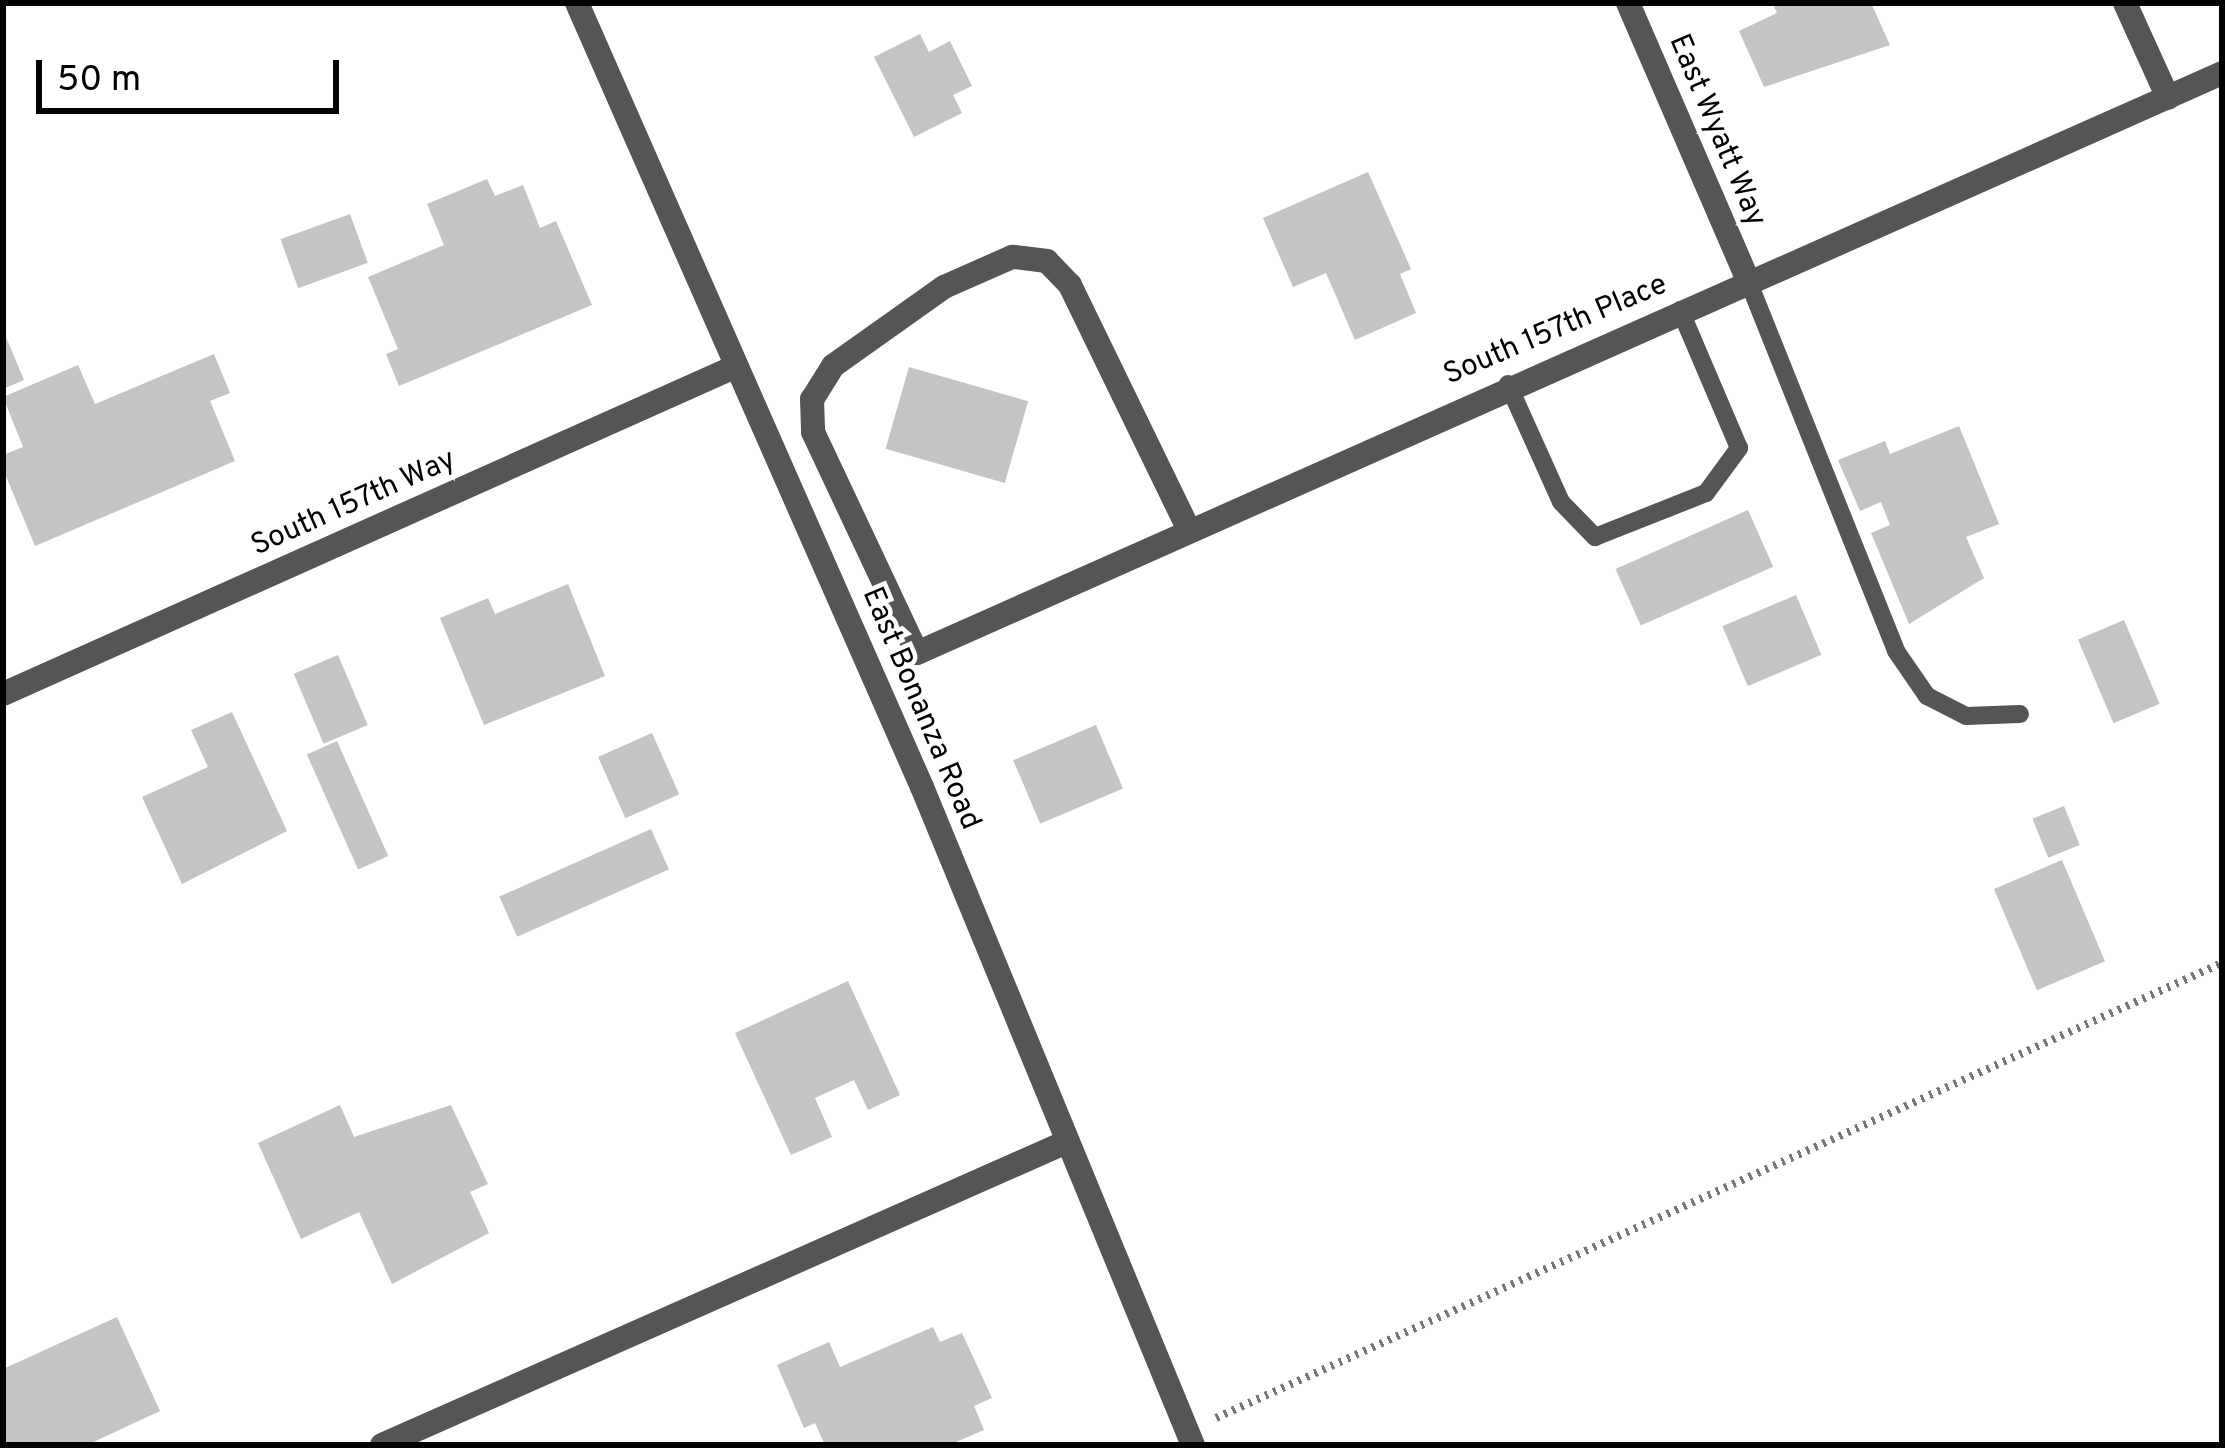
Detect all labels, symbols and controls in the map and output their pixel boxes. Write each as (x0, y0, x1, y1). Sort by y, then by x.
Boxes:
street label: East Wyatt Way (1659, 29, 1773, 233)
scale bar (42, 36, 345, 110)
text: 50 m (57, 58, 141, 104)
street label: South 157th Place (1439, 268, 1673, 394)
street label: South 157th Way (246, 443, 462, 565)
street label: East Bonanza Road (853, 582, 987, 836)

